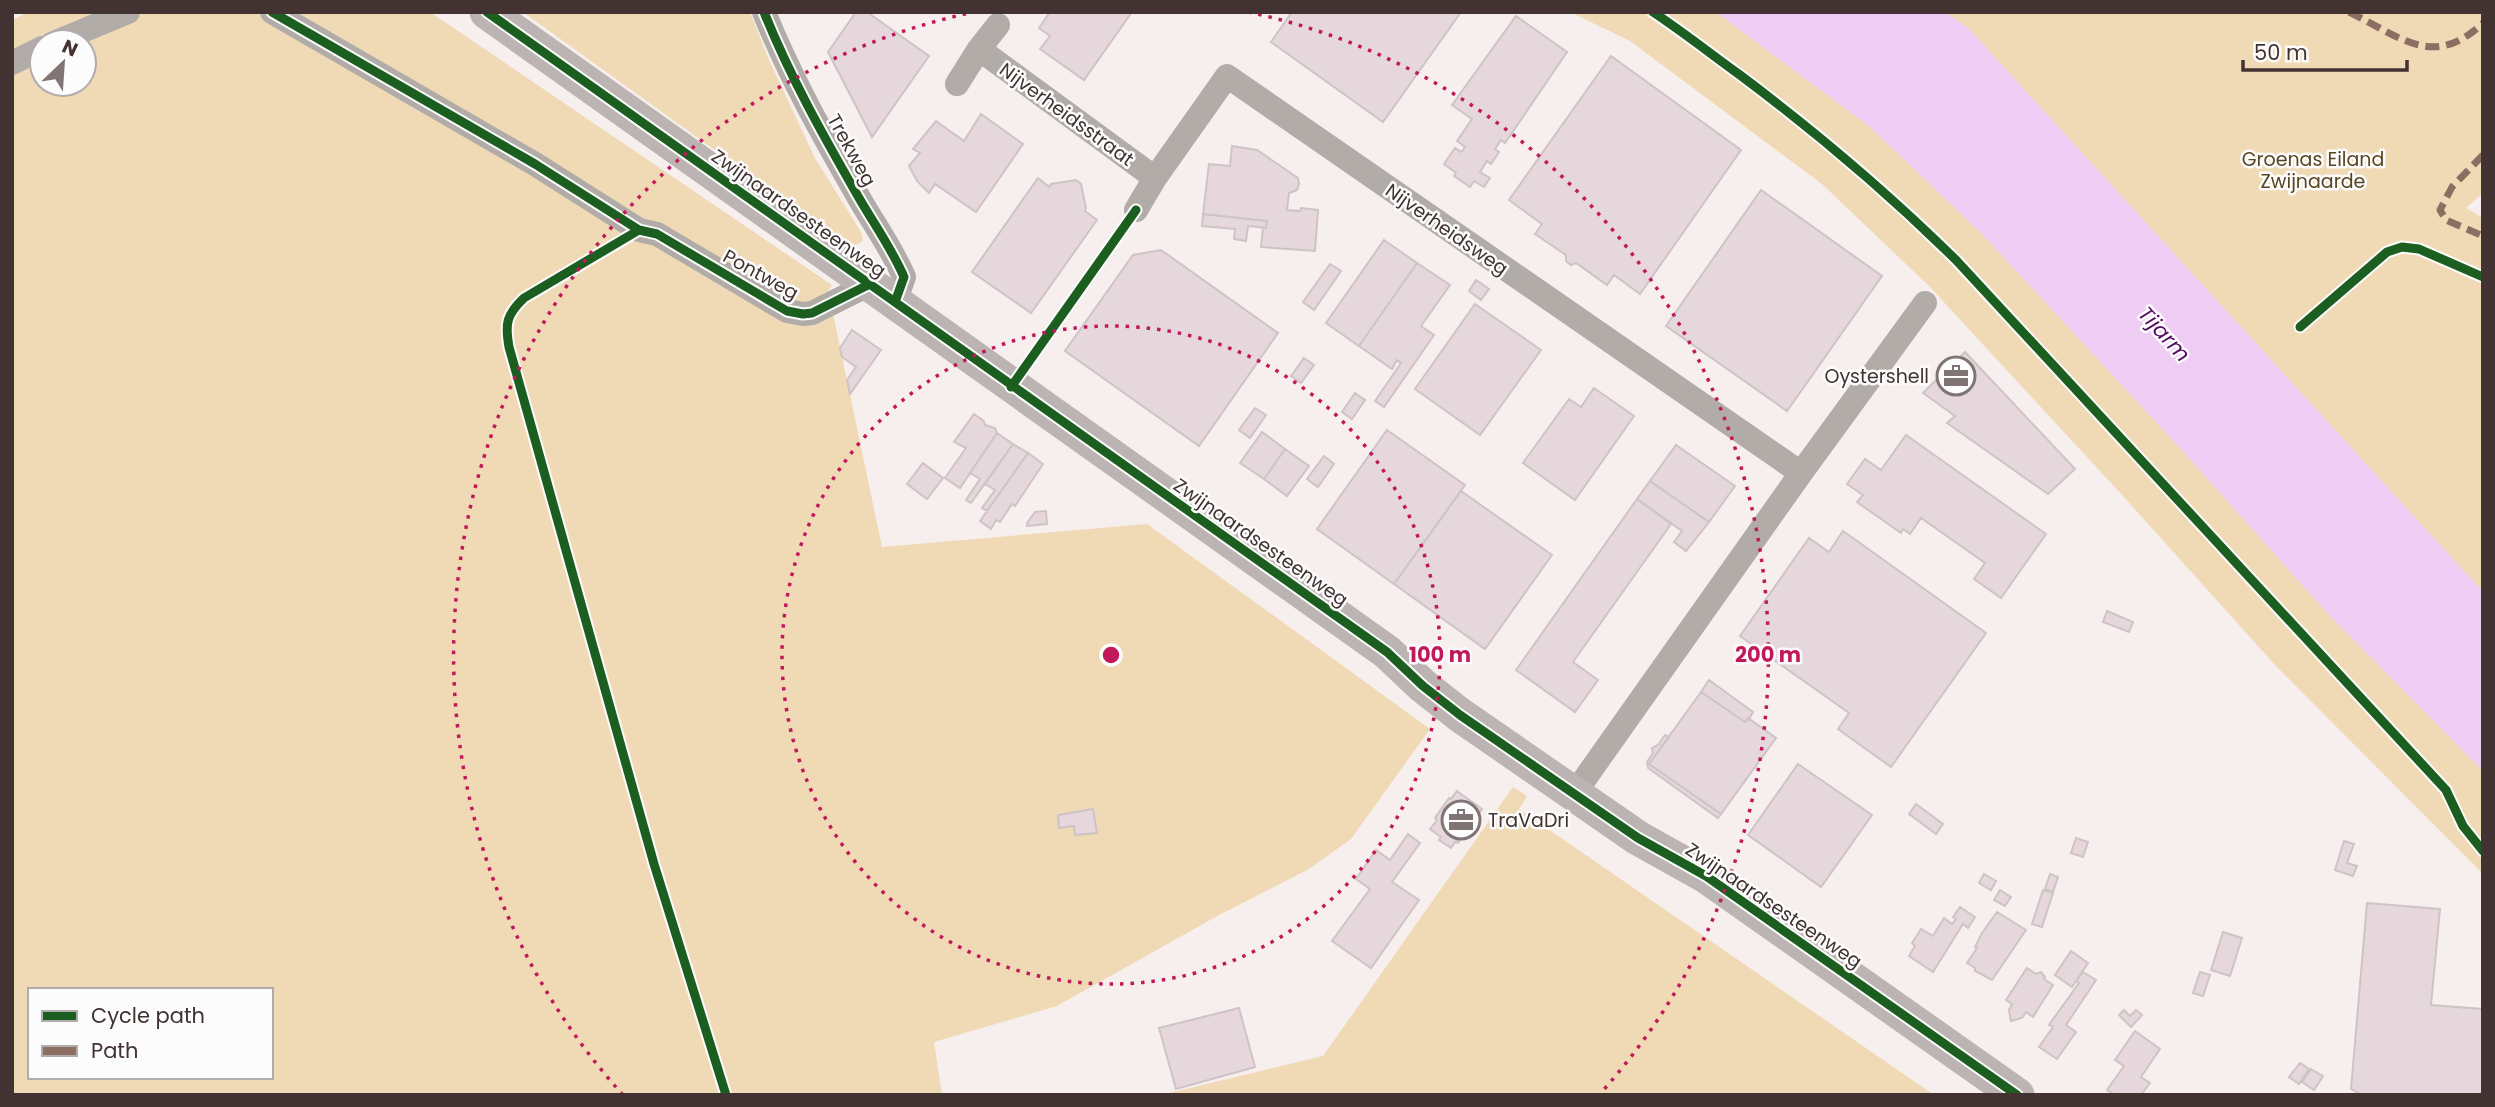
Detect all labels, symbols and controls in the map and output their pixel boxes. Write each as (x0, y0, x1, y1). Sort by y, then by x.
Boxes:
north arrow (28, 28, 98, 98)
scale bar (2243, 28, 2408, 72)
text: N (58, 33, 82, 63)
text: 50 m (2254, 38, 2308, 67)
street label: Nijverheidsstraat (994, 56, 1139, 172)
street label: Trekweg (821, 109, 883, 191)
street label: Zwijnaardsesteenweg (706, 143, 891, 284)
park label: Groenas Eiland Zwijnaarde (2242, 146, 2384, 195)
street label: Nijverheidsweg (1380, 177, 1513, 282)
street label: Pontweg (718, 243, 803, 306)
water label: Tijarm (2132, 300, 2197, 368)
office icon: Oystershell (1935, 355, 1977, 397)
place label: Oystershell (1824, 363, 1929, 390)
street label: Zwijnaardsesteenweg (1168, 472, 1353, 613)
text: 100 m (1409, 640, 1471, 669)
text: 200 m (1735, 640, 1801, 669)
centre of rings (1099, 643, 1123, 667)
office icon: TraVaDri (1440, 799, 1482, 841)
place label: TraVaDri (1488, 807, 1569, 834)
street label: Zwijnaardsesteenweg (1680, 836, 1867, 975)
legend (28, 988, 273, 1079)
text: Cycle path (91, 1001, 205, 1030)
text: Path (91, 1036, 138, 1065)

